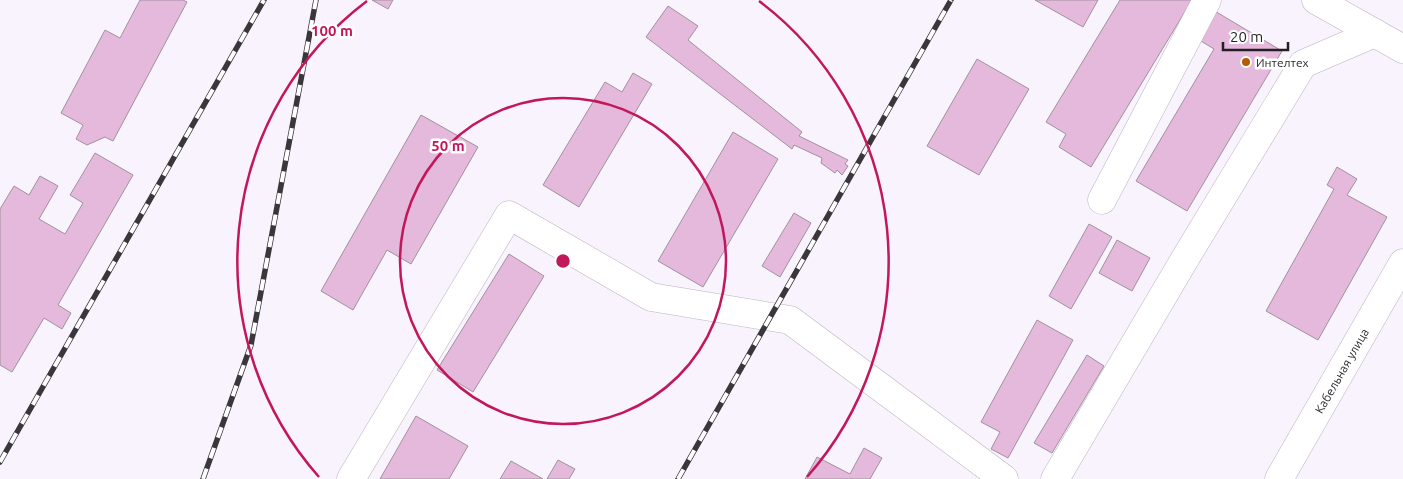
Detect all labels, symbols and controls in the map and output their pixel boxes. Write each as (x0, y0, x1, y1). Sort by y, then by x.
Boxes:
scale bar (1223, 20, 1288, 52)
text: 100 m (311, 22, 353, 39)
text: 20 m (1230, 28, 1263, 45)
marker: Интелтех (1240, 56, 1252, 68)
place label: Интелтех (1256, 56, 1309, 69)
text: 50 m (431, 137, 465, 154)
centre of rings (554, 252, 572, 270)
street label: Кабельная улица (1312, 326, 1371, 415)

